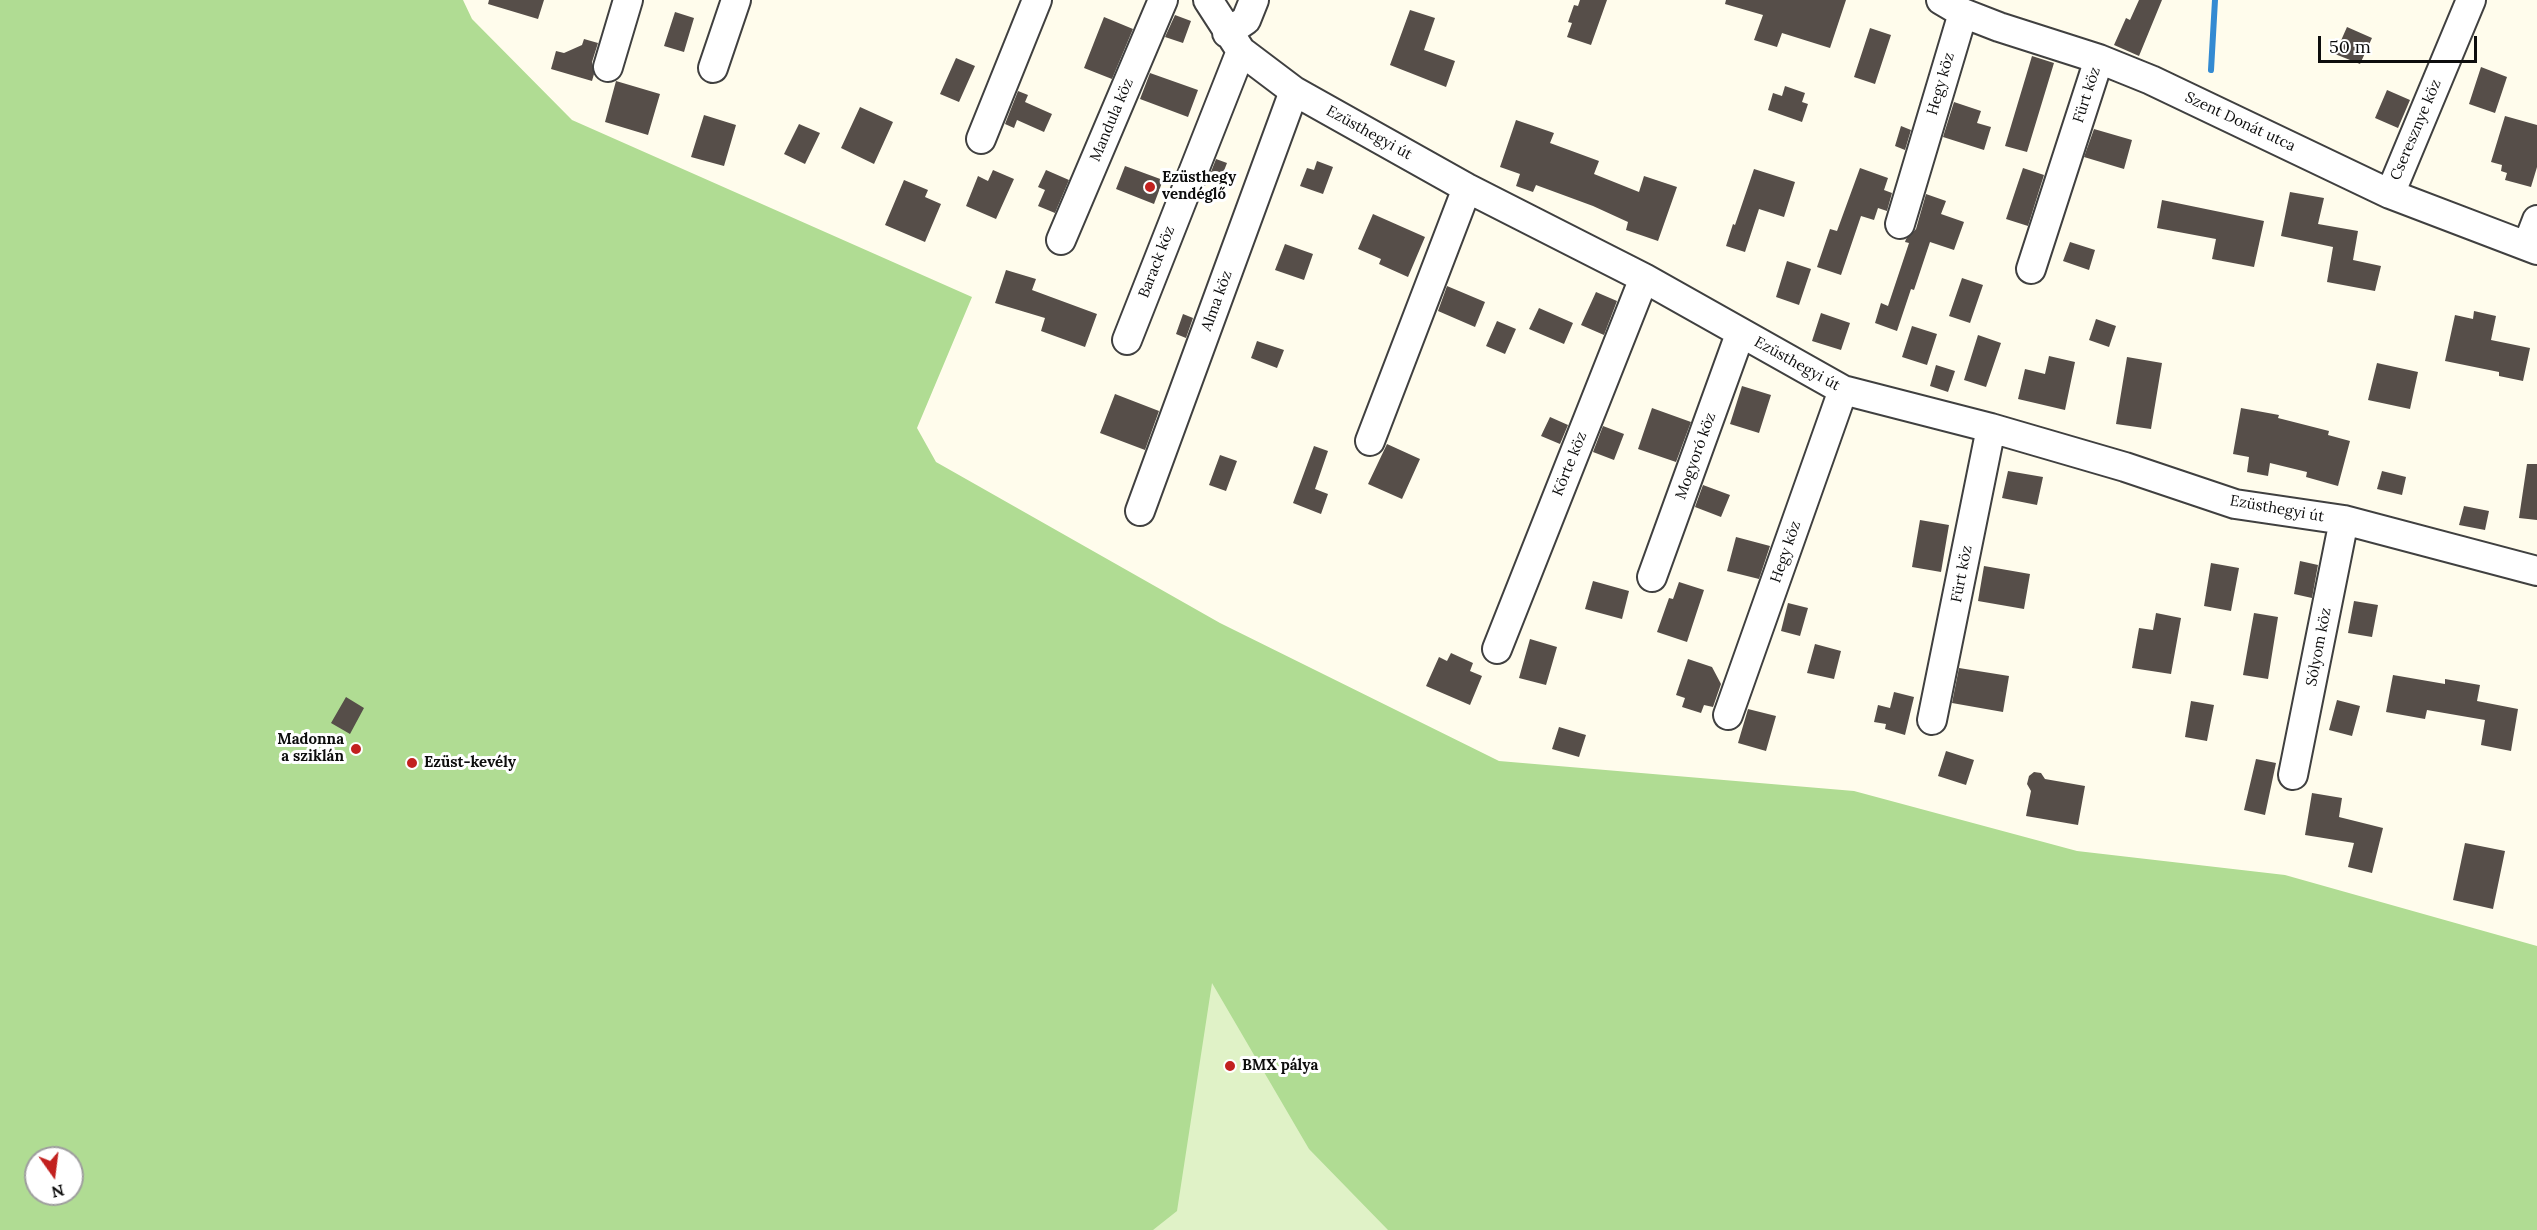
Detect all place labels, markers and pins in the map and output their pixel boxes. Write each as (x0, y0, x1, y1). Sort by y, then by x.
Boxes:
place label: Ezüsthegy vendéglő (1162, 169, 1236, 204)
marker: Ezüsthegy vendéglő (1143, 180, 1157, 194)
place label: Madonna a sziklán (277, 731, 344, 766)
marker: Madonna a sziklán (349, 742, 363, 756)
place label: Ezüst-kevély (424, 754, 516, 772)
marker: Ezüst-kevély (405, 756, 419, 770)
place label: BMX pálya (1242, 1057, 1318, 1075)
marker: BMX pálya (1223, 1059, 1237, 1073)

